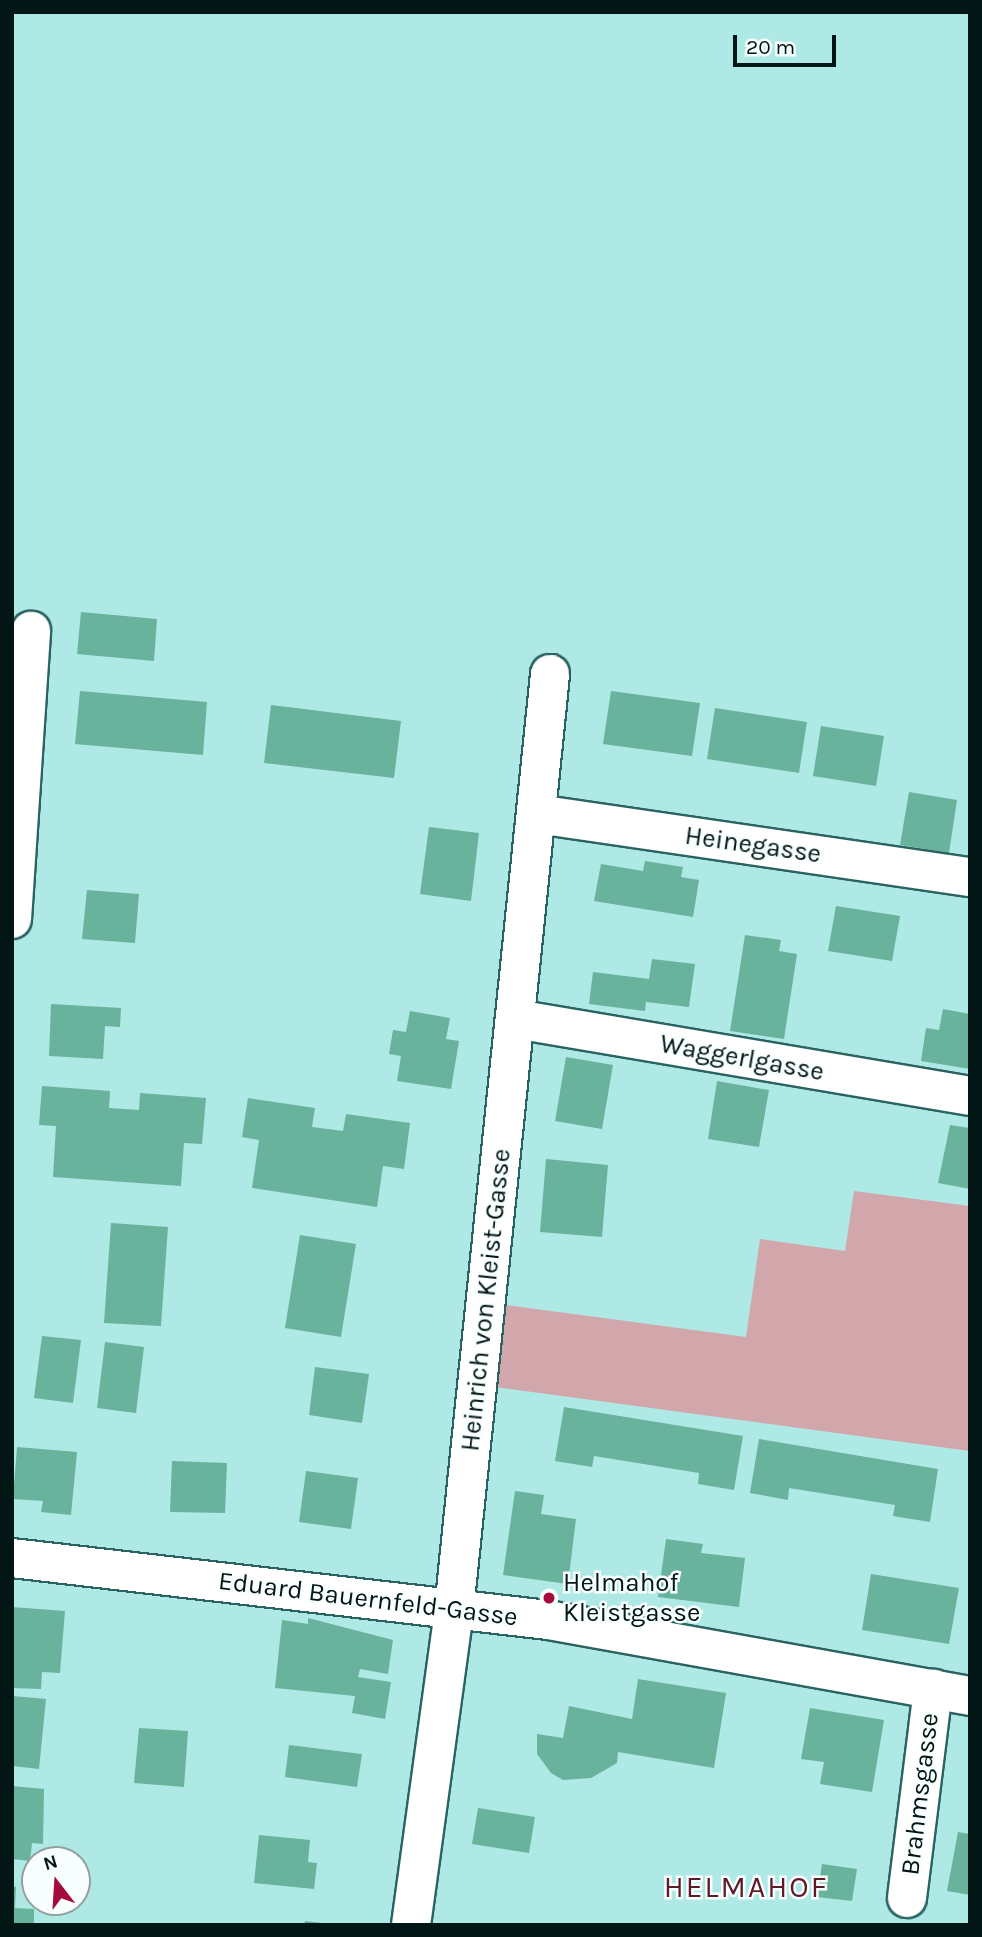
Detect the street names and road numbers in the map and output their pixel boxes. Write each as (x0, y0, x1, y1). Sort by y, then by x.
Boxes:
street label: Heinegasse (683, 820, 823, 870)
street label: Waggerlgasse (658, 1028, 826, 1088)
street label: Heinrich von Kleist-Gasse (455, 1147, 517, 1453)
street label: Eduard Bauernfeld-Gasse (217, 1565, 519, 1633)
street label: Brahmsgasse (895, 1711, 945, 1877)

